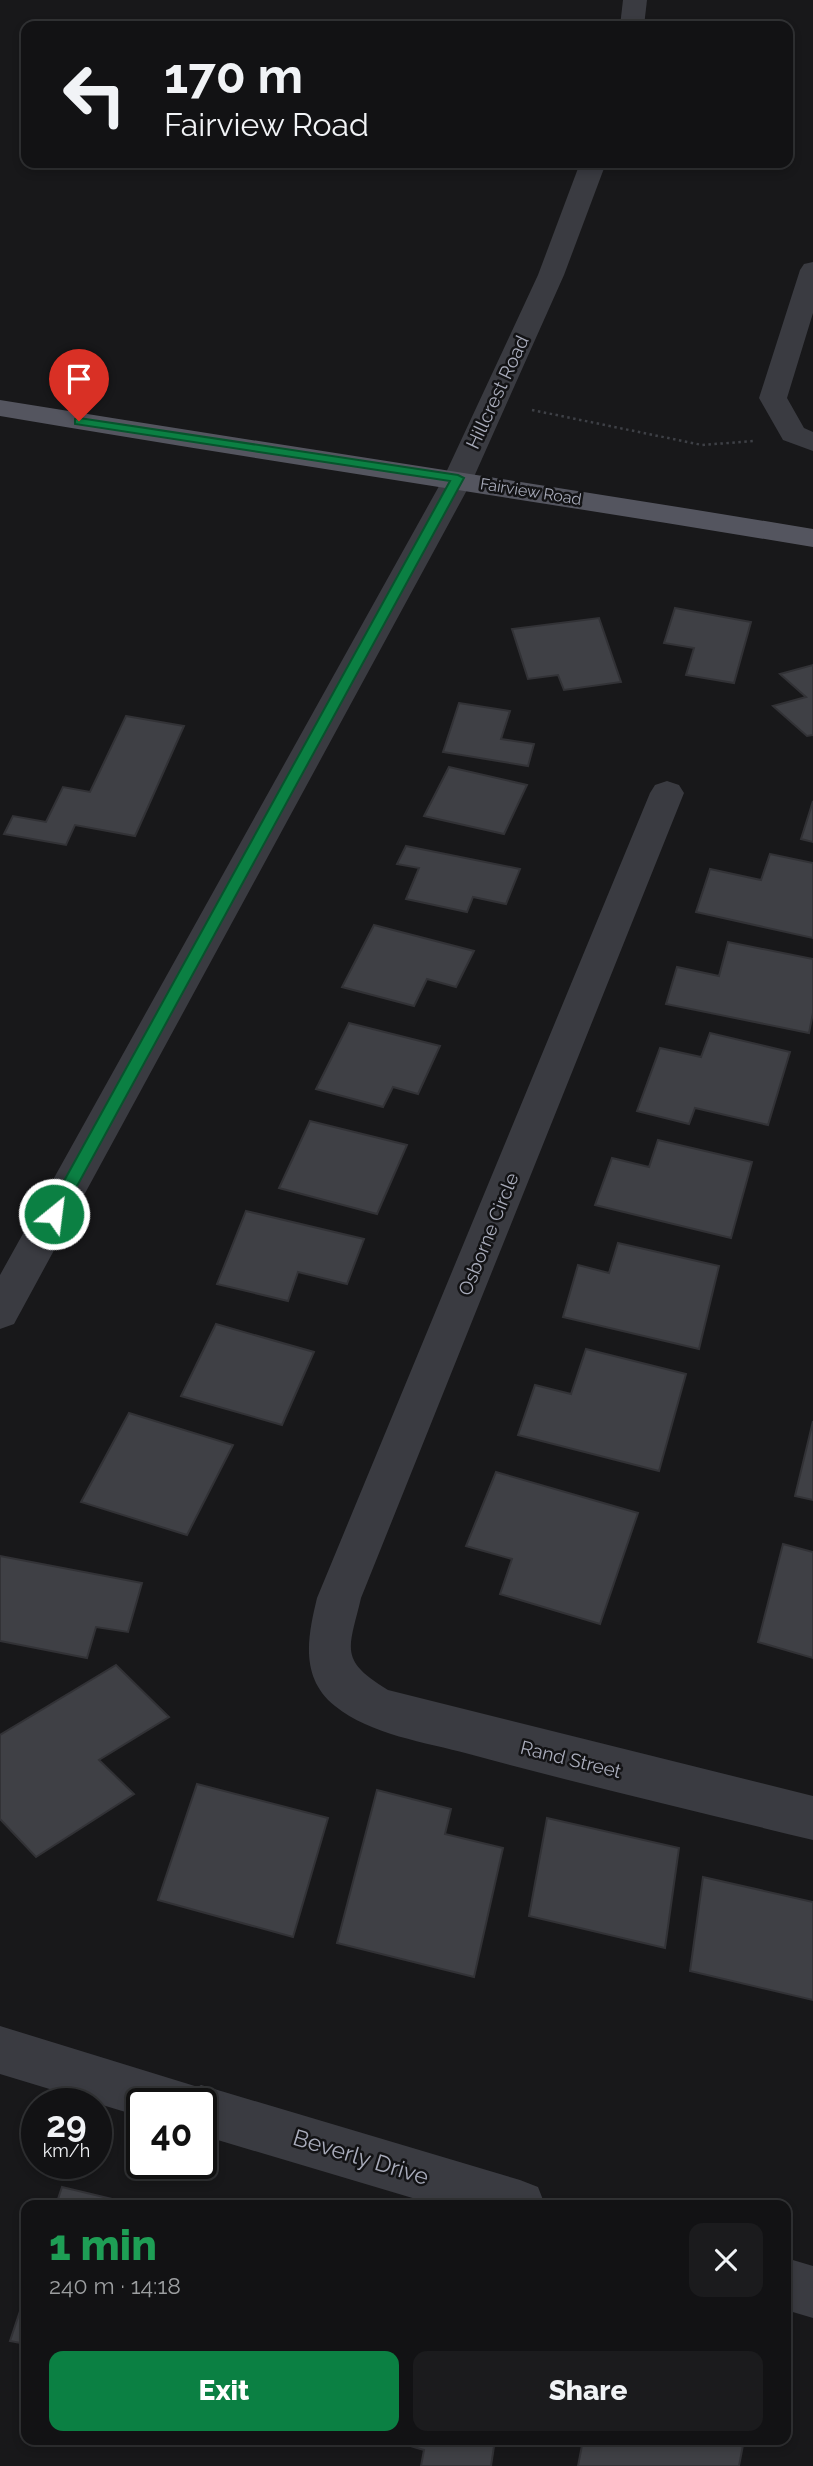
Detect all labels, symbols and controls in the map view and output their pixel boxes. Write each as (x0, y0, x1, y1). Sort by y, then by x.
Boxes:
text: 170 m (164, 47, 303, 104)
icon: left (49, 49, 140, 140)
text: Fairview Road (164, 106, 369, 143)
street label: Hillcrest Road (461, 332, 533, 452)
pin (49, 349, 109, 421)
icon: arrive (60, 360, 98, 398)
street label: Fairview Road (479, 474, 583, 509)
street label: Osborne Circle (453, 1169, 523, 1299)
position arrow (17, 1177, 91, 1251)
street label: Rand Street (518, 1736, 624, 1782)
speed limit sign: 40 (126, 2088, 217, 2179)
text: 29 (46, 2104, 87, 2145)
street label: Beverly Drive (290, 2123, 432, 2190)
text: km/h (43, 2140, 90, 2161)
text: 1 min (49, 2221, 157, 2270)
button: close (689, 2223, 763, 2297)
text: 240 m · 14:18 (49, 2272, 181, 2299)
button: Exit (49, 2351, 399, 2431)
button: Share (413, 2351, 763, 2431)

